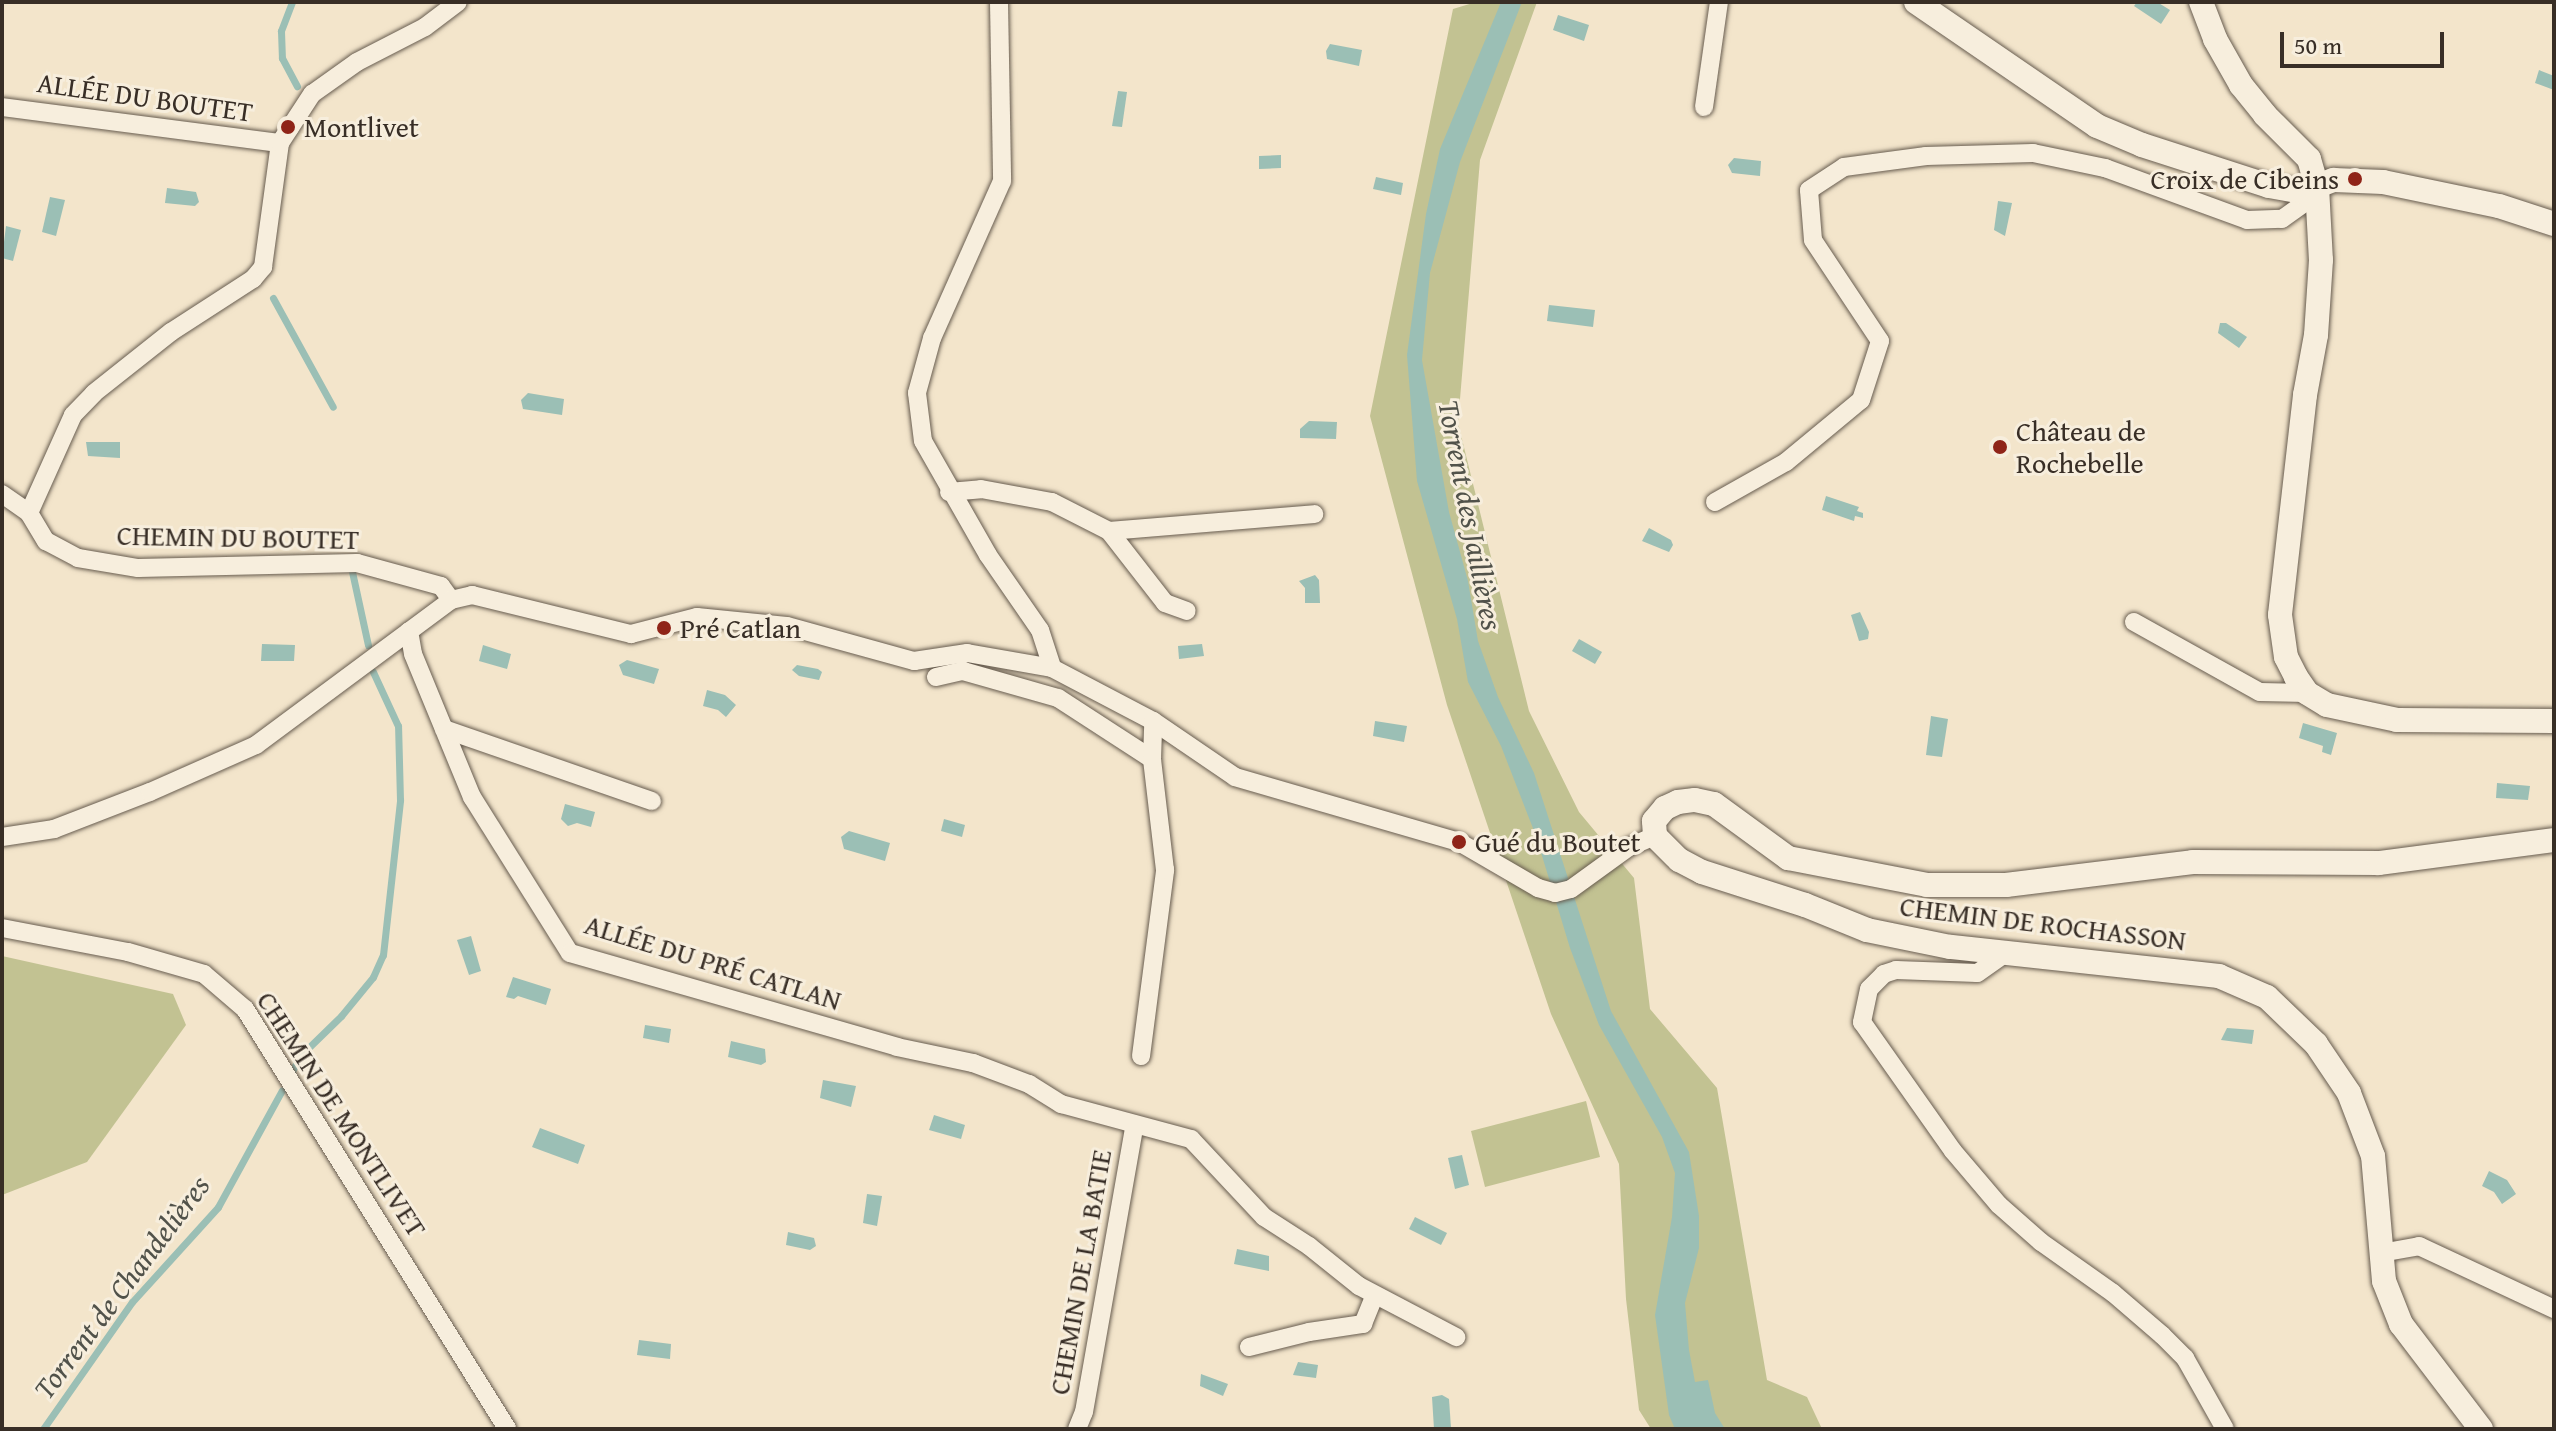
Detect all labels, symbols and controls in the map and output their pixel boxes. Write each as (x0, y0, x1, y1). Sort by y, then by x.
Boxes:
scale bar (2284, 16, 2448, 66)
text: 50 m (2294, 28, 2342, 63)
street label: ALLÉE DU BOUTET (35, 65, 255, 129)
place label: Montlivet (304, 110, 419, 144)
marker: Montlivet (279, 118, 297, 136)
place label: Croix de Cibeins (2150, 162, 2339, 196)
marker: Croix de Cibeins (2346, 170, 2364, 188)
water label: Torrent des Jaillières (1431, 397, 1511, 633)
place label: Château de Rochebelle (2016, 414, 2146, 480)
marker: Château de Rochebelle (1991, 438, 2009, 456)
street label: CHEMIN DU BOUTET (116, 518, 360, 556)
place label: Pré Catlan (680, 611, 801, 645)
marker: Pré Catlan (655, 619, 673, 637)
place label: Gué du Boutet (1475, 825, 1640, 859)
marker: Gué du Boutet (1450, 833, 1468, 851)
street label: CHEMIN DE ROCHASSON (1898, 889, 2188, 957)
street label: ALLÉE DU PRÉ CATLAN (581, 907, 845, 1017)
street label: CHEMIN DE MONTLIVET (250, 985, 434, 1243)
street label: CHEMIN DE LA BATIE (1042, 1147, 1118, 1397)
water label: Torrent de Chandelières (25, 1168, 217, 1406)

